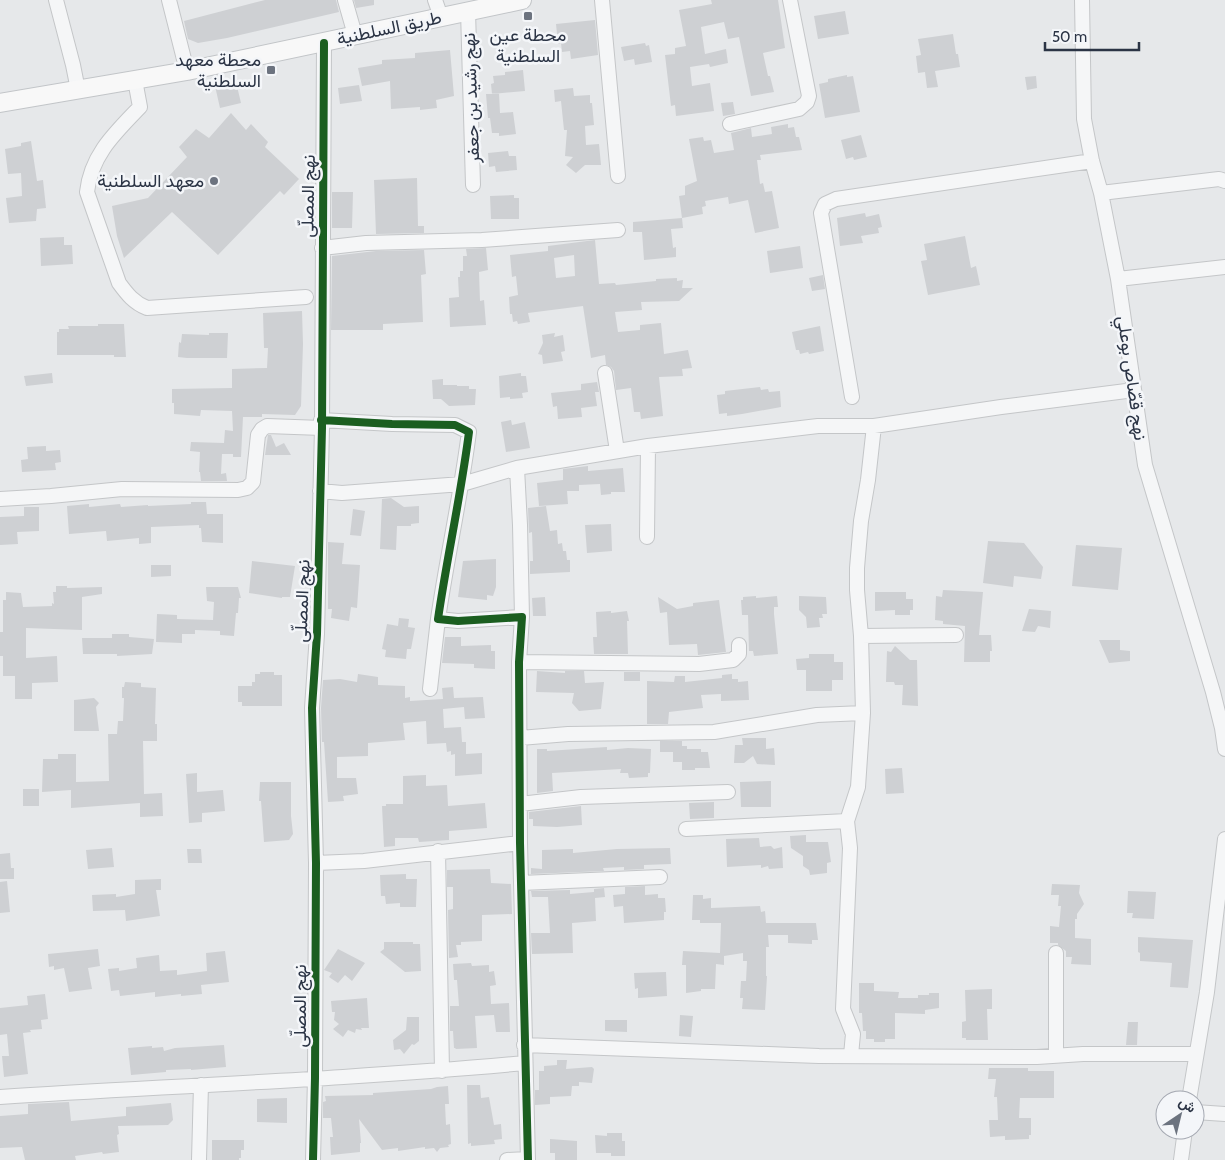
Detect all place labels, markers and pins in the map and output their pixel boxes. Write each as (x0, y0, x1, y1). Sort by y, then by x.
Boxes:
marker: محطة عين السلطنية (522, 10, 534, 22)
place label: محطة عين السلطنية (490, 24, 566, 67)
place label: محطة معهد السلطنية (175, 49, 261, 92)
marker: محطة معهد السلطنية (265, 64, 277, 76)
place label: معهد السلطنية (97, 170, 204, 192)
marker: معهد السلطنية (208, 175, 220, 187)

